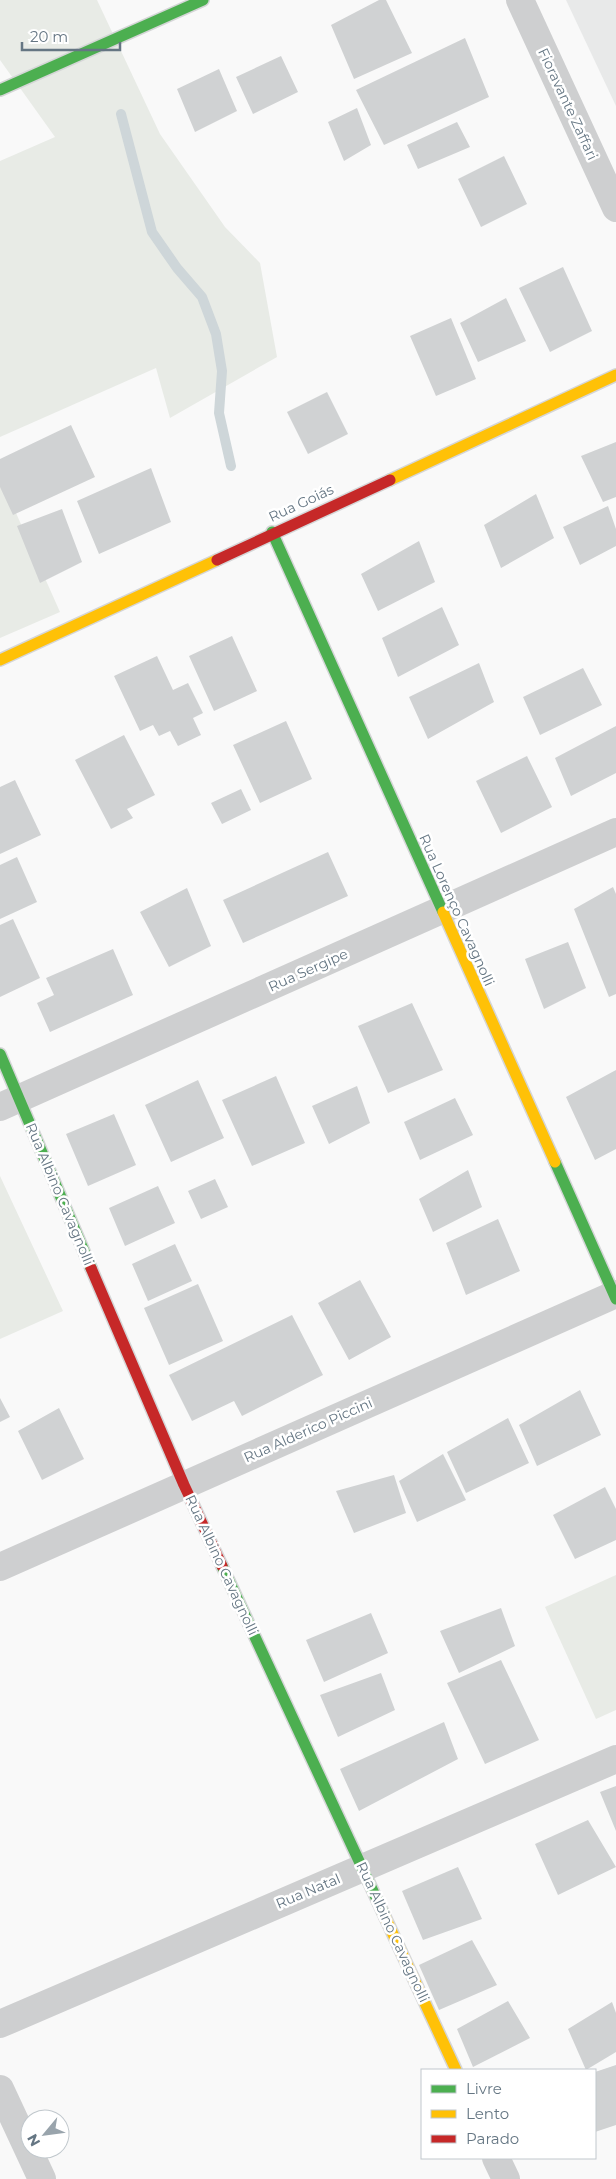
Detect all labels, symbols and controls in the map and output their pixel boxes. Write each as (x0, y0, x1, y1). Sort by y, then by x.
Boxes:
scale bar (22, 20, 120, 52)
text: 20 m (30, 27, 68, 46)
street label: Fioravante Zaffari (534, 45, 602, 163)
street label: Rua Goiás (266, 480, 337, 526)
street label: Rua Lorenço Cavagnolli (415, 831, 499, 989)
street label: Rua Sergipe (265, 944, 351, 996)
street label: Rua Albino Cavagnolli (22, 1120, 98, 1268)
street label: Rua Alderico Piccini (241, 1394, 375, 1466)
street label: Rua Albino Cavagnolli (181, 1492, 263, 1638)
street label: Rua Albino Cavagnolli (352, 1859, 434, 2005)
street label: Rua Natal (273, 1869, 343, 1913)
legend (421, 2069, 596, 2159)
text: Livre (466, 2079, 502, 2098)
text: Lento (466, 2104, 509, 2123)
north arrow (20, 2109, 70, 2159)
text: Parado (466, 2129, 519, 2148)
text: N (23, 2131, 44, 2150)

